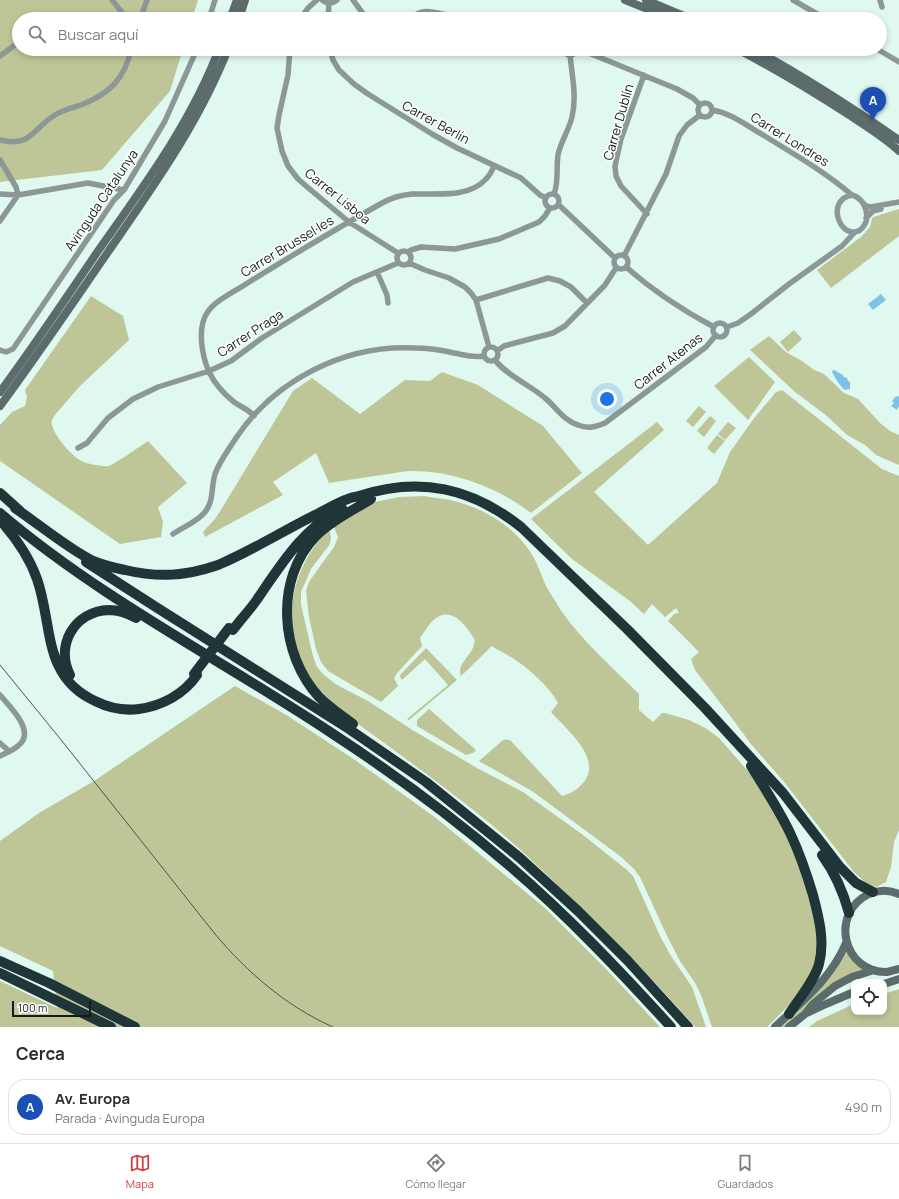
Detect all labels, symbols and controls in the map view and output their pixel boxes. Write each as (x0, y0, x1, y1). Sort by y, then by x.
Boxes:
search box (12, 12, 887, 56)
icon: search (26, 23, 48, 45)
text: Buscar aquí (58, 24, 139, 45)
street label: Carrer Dublín (599, 82, 637, 162)
pin: A (860, 87, 886, 120)
street label: Carrer Berlín (399, 96, 473, 148)
street label: Carrer Londres (747, 108, 833, 170)
street label: Avinguda Catalunya (60, 146, 142, 254)
street label: Carrer Lisboa (301, 164, 375, 228)
street label: Carrer Brussel·les (237, 211, 337, 281)
street label: Carrer Praga (214, 305, 286, 361)
street label: Carrer Atenas (630, 328, 706, 394)
your location (597, 389, 617, 409)
map controls (851, 979, 887, 1015)
button: locate (851, 979, 887, 1015)
scale bar (12, 999, 91, 1018)
text: 100 m (18, 1000, 47, 1015)
text: Cerca (16, 1042, 65, 1065)
text: Av. Europa (55, 1088, 130, 1109)
text: A (26, 1098, 34, 1116)
text: 490 m (845, 1098, 882, 1116)
text: Parada · Avinguda Europa (55, 1109, 205, 1127)
tab: Mapa (126, 1152, 154, 1191)
tab: Cómo llegar (405, 1152, 466, 1191)
tab: Guardados (718, 1152, 773, 1191)

